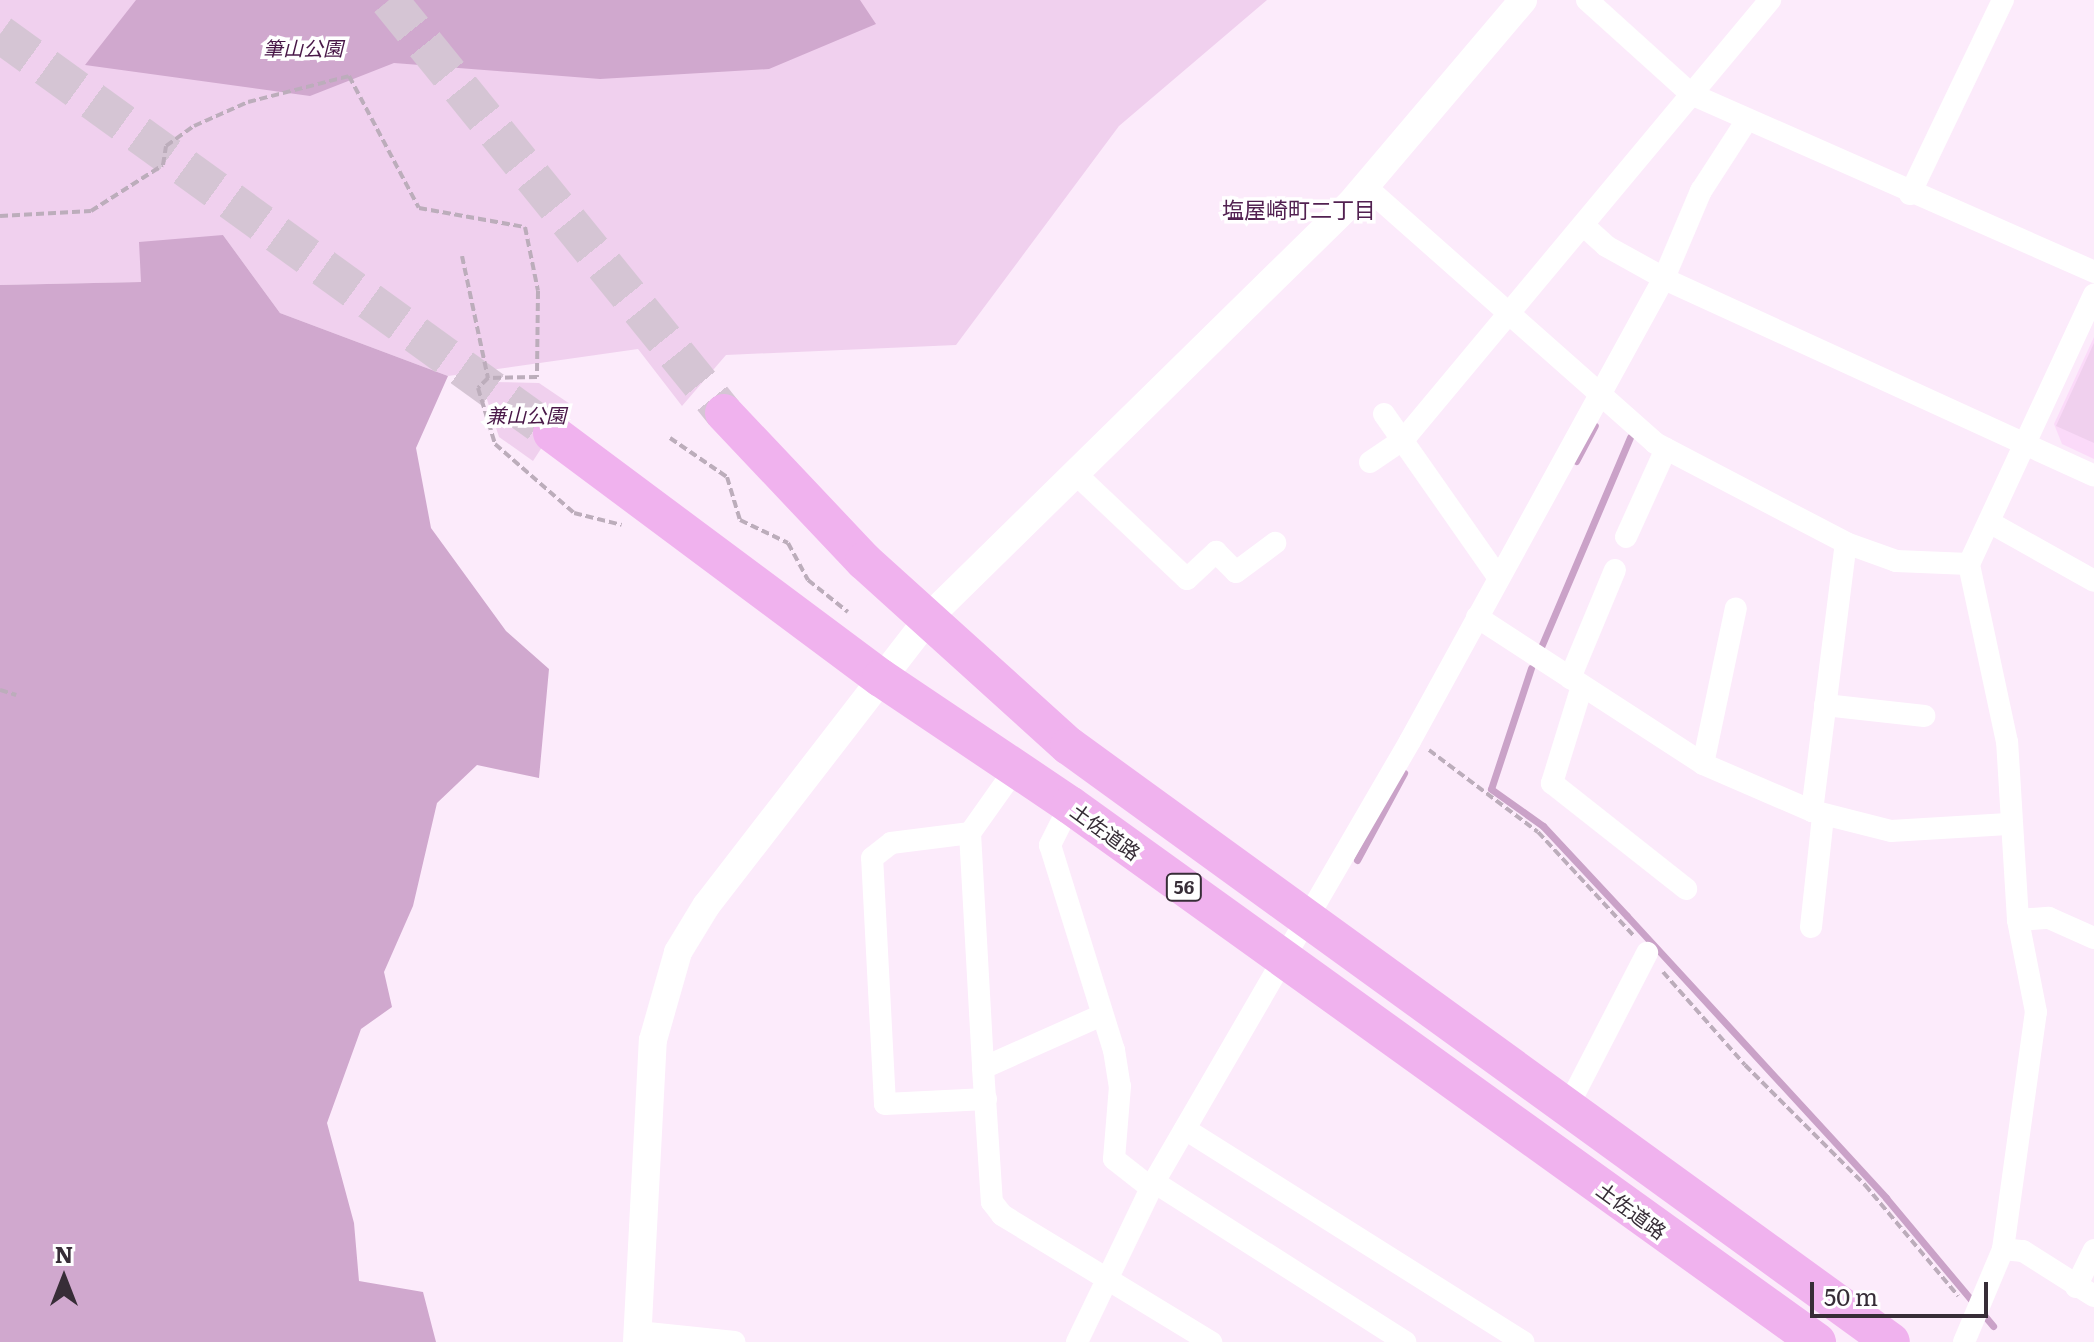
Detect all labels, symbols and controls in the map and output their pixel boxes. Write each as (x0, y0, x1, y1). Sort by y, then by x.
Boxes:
park label: 筆山公園 (263, 35, 343, 59)
district label: 塩屋崎町二丁目 (1222, 196, 1376, 222)
park label: 兼山公園 (486, 402, 566, 426)
street label: 土佐道路 (1067, 798, 1145, 864)
road number: 56 (1164, 873, 1204, 901)
street label: 土佐道路 (1593, 1177, 1671, 1243)
text: N (55, 1237, 73, 1270)
north arrow (24, 1238, 104, 1318)
scale bar (1814, 1266, 1992, 1316)
text: 50 m (1824, 1278, 1878, 1313)

